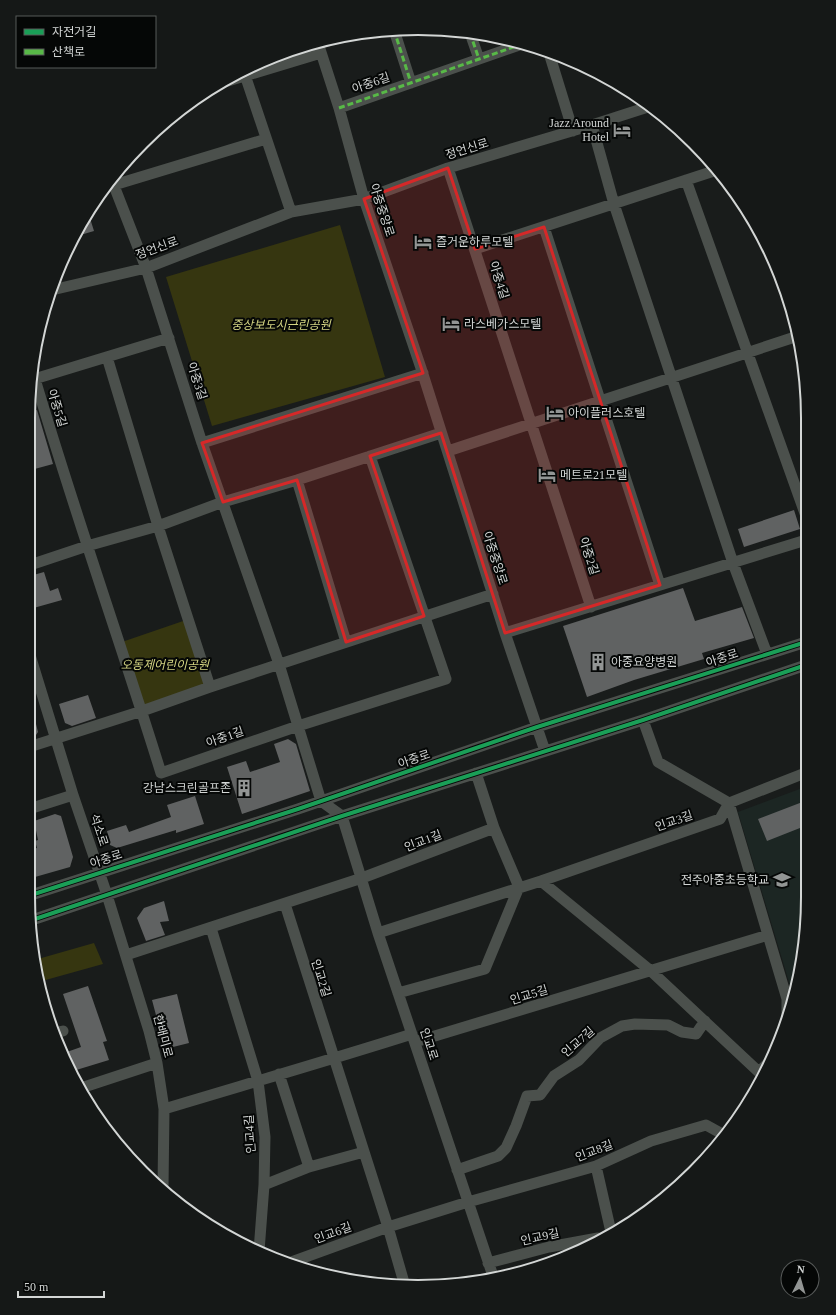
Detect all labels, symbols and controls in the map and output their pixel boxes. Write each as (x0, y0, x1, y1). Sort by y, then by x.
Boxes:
legend (16, 16, 156, 68)
text: 자전거길 (52, 25, 96, 39)
text: 산책로 (52, 45, 85, 59)
street label: 아중6길 (350, 70, 392, 96)
place label: Jazz Around Hotel (549, 116, 610, 144)
hotel icon: Jazz Around Hotel (612, 120, 632, 140)
street label: 정언신로 (444, 136, 490, 162)
street label: 아중중앙로 (367, 182, 397, 238)
hotel icon: 즐거운하루모텔 (413, 232, 433, 252)
street label: 정언신로 (134, 234, 180, 262)
place label: 즐거운하루모텔 (436, 235, 513, 249)
street label: 아중4길 (486, 259, 512, 301)
hotel icon: 라스베가스모텔 (441, 314, 461, 334)
place label: 라스베가스모텔 (464, 317, 541, 331)
park label: 중상보도시근린공원 (231, 318, 332, 332)
street label: 아중3길 (184, 360, 210, 402)
street label: 아중5길 (45, 387, 69, 429)
hotel icon: 아이플러스호텔 (545, 403, 565, 423)
place label: 아이플러스호텔 (568, 406, 645, 420)
hotel icon: 메트로21모텔 (537, 465, 557, 485)
place label: 메트로21모텔 (560, 468, 627, 482)
street label: 아중중앙로 (480, 530, 510, 586)
street label: 아중2길 (576, 535, 602, 577)
street label: 아중로 (704, 646, 740, 670)
building icon: 아중요양병원 (588, 652, 608, 672)
place label: 아중요양병원 (611, 655, 677, 669)
park label: 오동제어린이공원 (121, 658, 210, 672)
street label: 아중1길 (204, 724, 246, 750)
street label: 아중로 (396, 747, 432, 771)
building icon: 강남스크린골프존 (234, 778, 254, 798)
place label: 강남스크린골프존 (143, 781, 231, 795)
street label: 인교3길 (653, 808, 695, 834)
street label: 석소로 (87, 812, 111, 848)
street label: 인교1길 (402, 827, 444, 855)
street label: 아중로 (88, 847, 124, 871)
school or university icon: 전주아중초등학교 (772, 870, 792, 890)
place label: 전주아중초등학교 (681, 873, 769, 887)
street label: 인교2길 (308, 957, 334, 999)
street label: 인교5길 (508, 983, 550, 1007)
street label: 한배미로 (151, 1013, 175, 1059)
street label: 인교7길 (559, 1024, 597, 1060)
street label: 인교로 (417, 1026, 441, 1062)
street label: 인교4길 (242, 1114, 258, 1154)
street label: 인교8길 (573, 1137, 615, 1165)
street label: 인교6길 (312, 1220, 354, 1246)
street label: 인교9길 (519, 1226, 561, 1248)
north arrow (780, 1259, 820, 1299)
text: N (796, 1263, 805, 1275)
scale bar (18, 1273, 104, 1299)
text: 50 m (24, 1280, 49, 1294)

